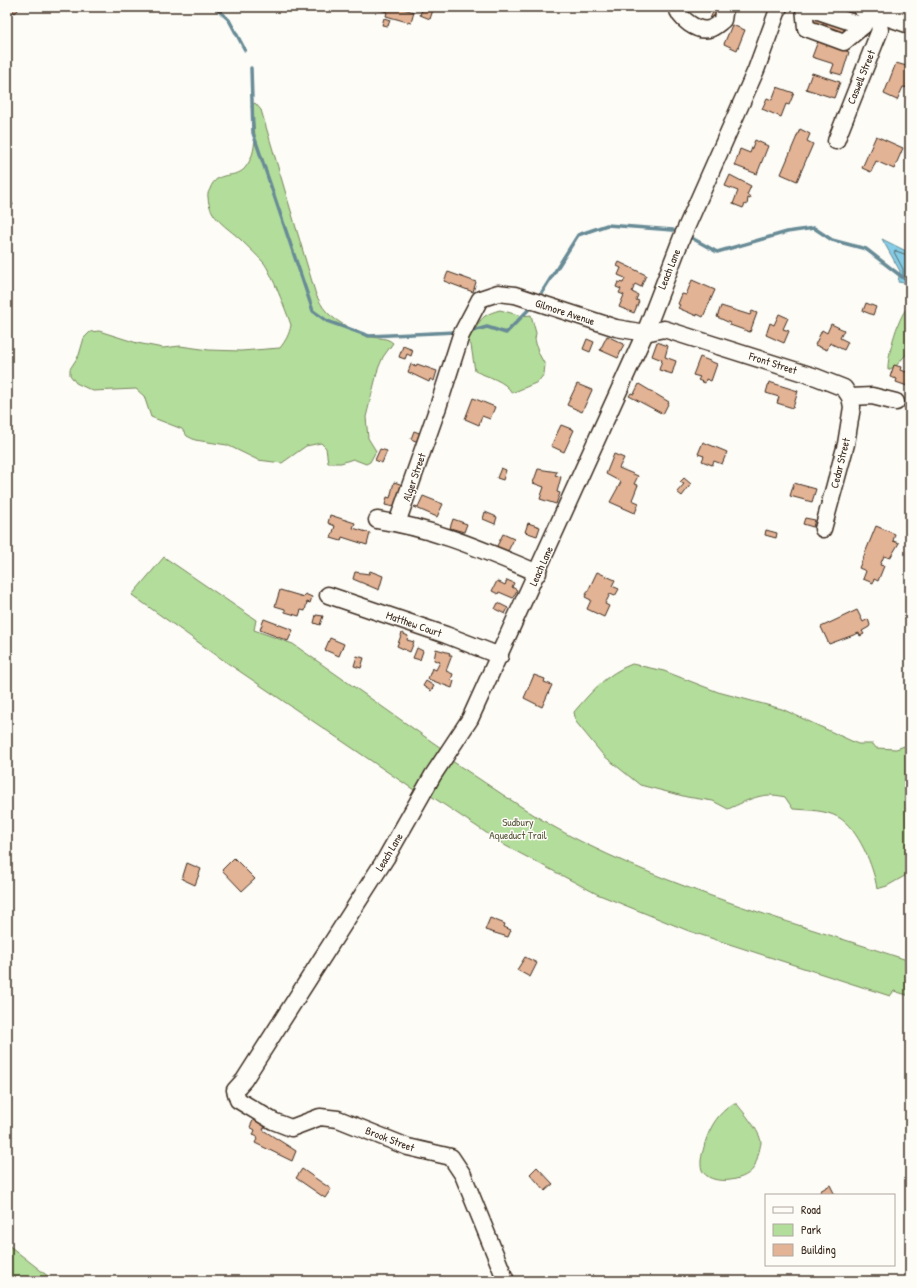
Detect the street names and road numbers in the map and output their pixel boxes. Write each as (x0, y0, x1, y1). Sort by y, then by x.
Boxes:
street label: Caswell Street (844, 48, 878, 106)
street label: Leach Lane (655, 246, 684, 291)
street label: Gilmore Avenue (534, 296, 597, 328)
street label: Front Street (746, 348, 799, 377)
street label: Cedar Street (827, 436, 853, 490)
street label: Alger Street (399, 451, 429, 503)
street label: Leach Lane (526, 543, 556, 588)
street label: Matthew Court (384, 608, 444, 640)
street label: Leach Lane (372, 830, 406, 874)
street label: Brook Street (364, 1123, 417, 1155)

